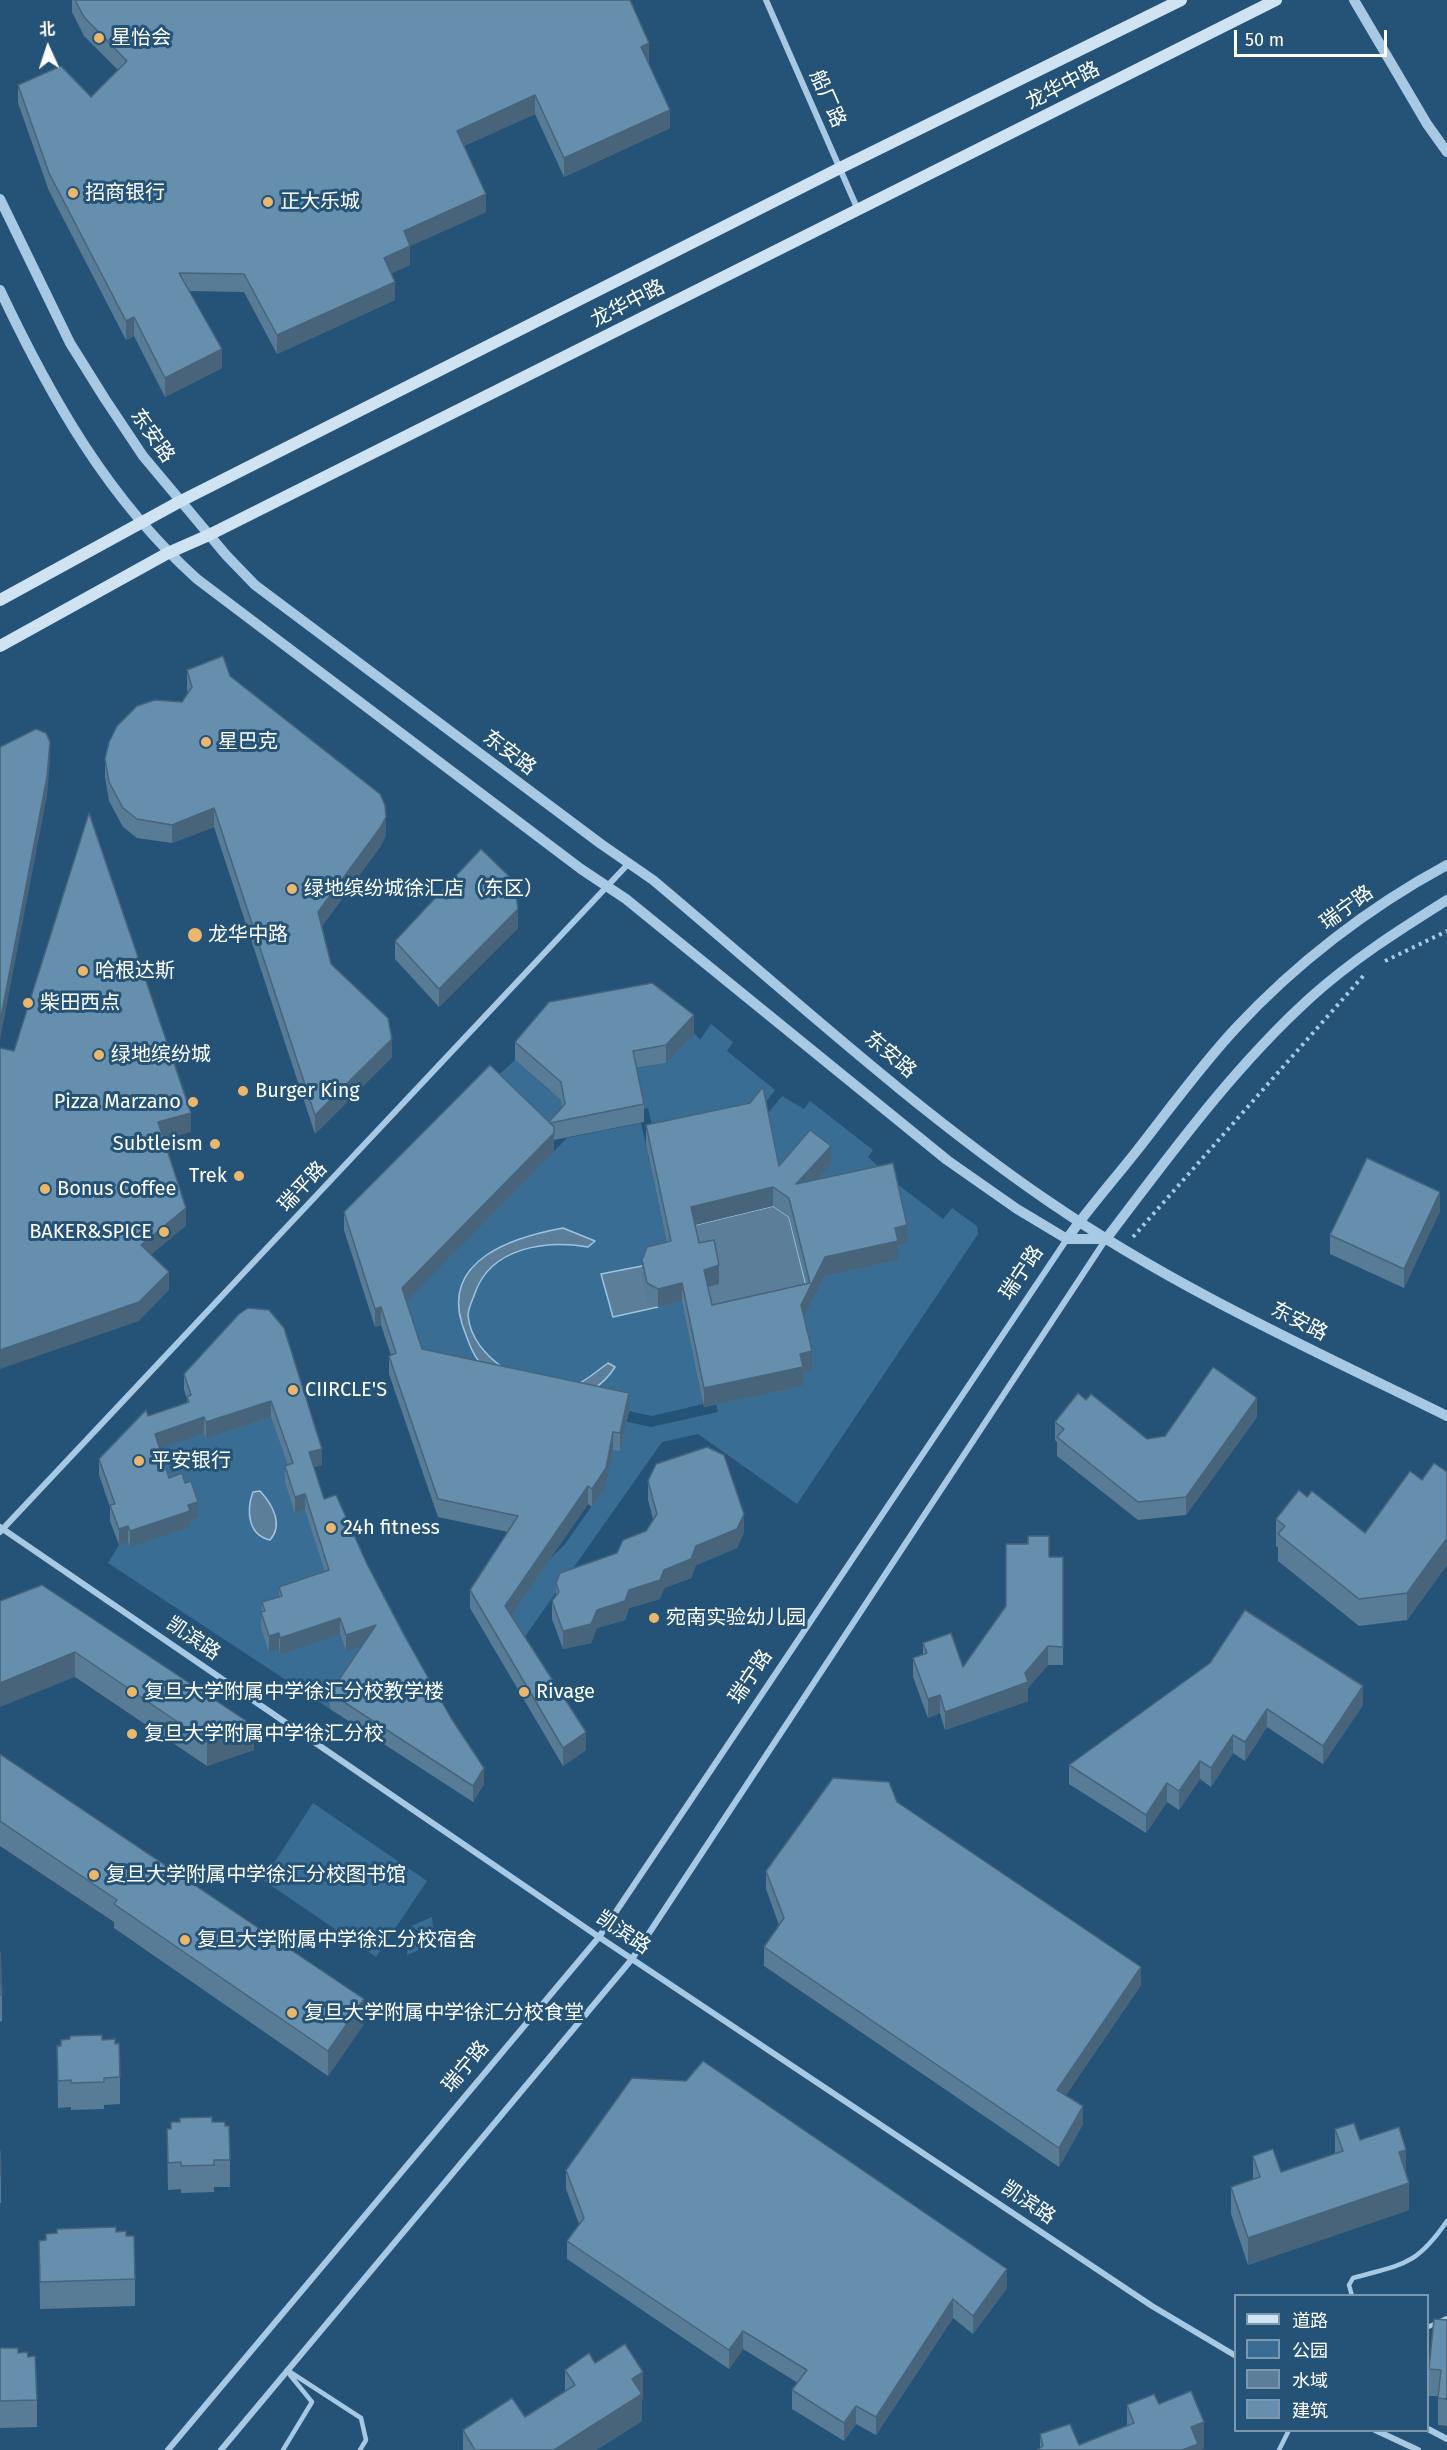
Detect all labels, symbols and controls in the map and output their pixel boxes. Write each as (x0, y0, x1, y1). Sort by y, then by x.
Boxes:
north arrow (18, 18, 78, 78)
scale bar (1237, 18, 1390, 56)
text: 北 (39, 20, 56, 39)
place label: 星怡会 (111, 26, 171, 50)
text: 50 m (1245, 29, 1284, 51)
marker: 星怡会 (92, 31, 106, 45)
street label: 龙华中路 (1022, 57, 1104, 115)
street label: 船厂路 (804, 67, 850, 131)
place label: 招商银行 (85, 181, 165, 205)
marker: 招商银行 (66, 186, 80, 200)
place label: 正大乐城 (280, 190, 360, 214)
marker: 正大乐城 (261, 195, 275, 209)
street label: 龙华中路 (587, 275, 669, 333)
street label: 东安路 (125, 405, 179, 467)
street label: 东安路 (478, 725, 540, 781)
place label: 星巴克 (218, 730, 278, 754)
marker: 星巴克 (199, 735, 213, 749)
place label: 绿地缤纷城徐汇店（东区） (304, 877, 544, 901)
street label: 瑞宁路 (1316, 881, 1378, 935)
marker: 绿地缤纷城徐汇店（东区） (285, 882, 299, 896)
place label: 龙华中路 (208, 923, 288, 947)
marker: 龙华中路 (186, 926, 204, 944)
place label: 哈根达斯 (95, 959, 175, 983)
marker: 哈根达斯 (76, 964, 90, 978)
place label: 柴田西点 (40, 991, 120, 1015)
marker: 柴田西点 (21, 996, 35, 1010)
street label: 东安路 (859, 1027, 921, 1083)
place label: 绿地缤纷城 (111, 1043, 211, 1067)
marker: 绿地缤纷城 (92, 1048, 106, 1062)
place label: Burger King (255, 1079, 360, 1103)
marker: Burger King (236, 1084, 250, 1098)
place label: Pizza Marzano (54, 1090, 181, 1114)
marker: Pizza Marzano (186, 1095, 200, 1109)
place label: Subtleism (113, 1132, 203, 1156)
marker: Subtleism (208, 1137, 222, 1151)
street label: 瑞平路 (274, 1157, 332, 1217)
place label: Trek (189, 1164, 227, 1188)
marker: Trek (232, 1169, 246, 1183)
place label: Bonus Coffee (57, 1177, 176, 1201)
marker: Bonus Coffee (38, 1182, 52, 1196)
place label: BAKER&SPICE (29, 1220, 152, 1244)
marker: BAKER&SPICE (157, 1225, 171, 1239)
street label: 瑞宁路 (995, 1241, 1049, 1305)
street label: 东安路 (1267, 1298, 1331, 1346)
place label: CIIRCLE'S (305, 1378, 387, 1402)
marker: CIIRCLE'S (286, 1383, 300, 1397)
place label: 平安银行 (151, 1449, 231, 1473)
marker: 平安银行 (132, 1454, 146, 1468)
place label: 24h fitness (343, 1516, 440, 1540)
marker: 24h fitness (324, 1521, 338, 1535)
place label: 宛南实验幼儿园 (666, 1606, 806, 1630)
marker: 宛南实验幼儿园 (647, 1611, 661, 1625)
street label: 凯滨路 (161, 1612, 225, 1666)
street label: 瑞宁路 (724, 1645, 778, 1709)
place label: 复旦大学附属中学徐汇分校教学楼 (144, 1680, 444, 1704)
place label: Rivage (536, 1680, 595, 1704)
marker: 复旦大学附属中学徐汇分校教学楼 (125, 1685, 139, 1699)
marker: Rivage (517, 1685, 531, 1699)
place label: 复旦大学附属中学徐汇分校 (144, 1722, 384, 1746)
marker: 复旦大学附属中学徐汇分校 (125, 1727, 139, 1741)
place label: 复旦大学附属中学徐汇分校图书馆 (106, 1863, 406, 1887)
marker: 复旦大学附属中学徐汇分校图书馆 (87, 1868, 101, 1882)
street label: 凯滨路 (591, 1906, 655, 1960)
place label: 复旦大学附属中学徐汇分校宿舍 (197, 1928, 477, 1952)
marker: 复旦大学附属中学徐汇分校宿舍 (178, 1933, 192, 1947)
place label: 复旦大学附属中学徐汇分校食堂 (304, 2001, 584, 2025)
marker: 复旦大学附属中学徐汇分校食堂 (285, 2006, 299, 2020)
street label: 瑞宁路 (438, 2036, 494, 2098)
street label: 凯滨路 (996, 2176, 1060, 2230)
legend (1234, 2294, 1429, 2432)
text: 道路 (1292, 2310, 1328, 2332)
text: 公园 (1292, 2340, 1328, 2362)
text: 水域 (1292, 2370, 1328, 2392)
text: 建筑 (1292, 2400, 1328, 2422)

